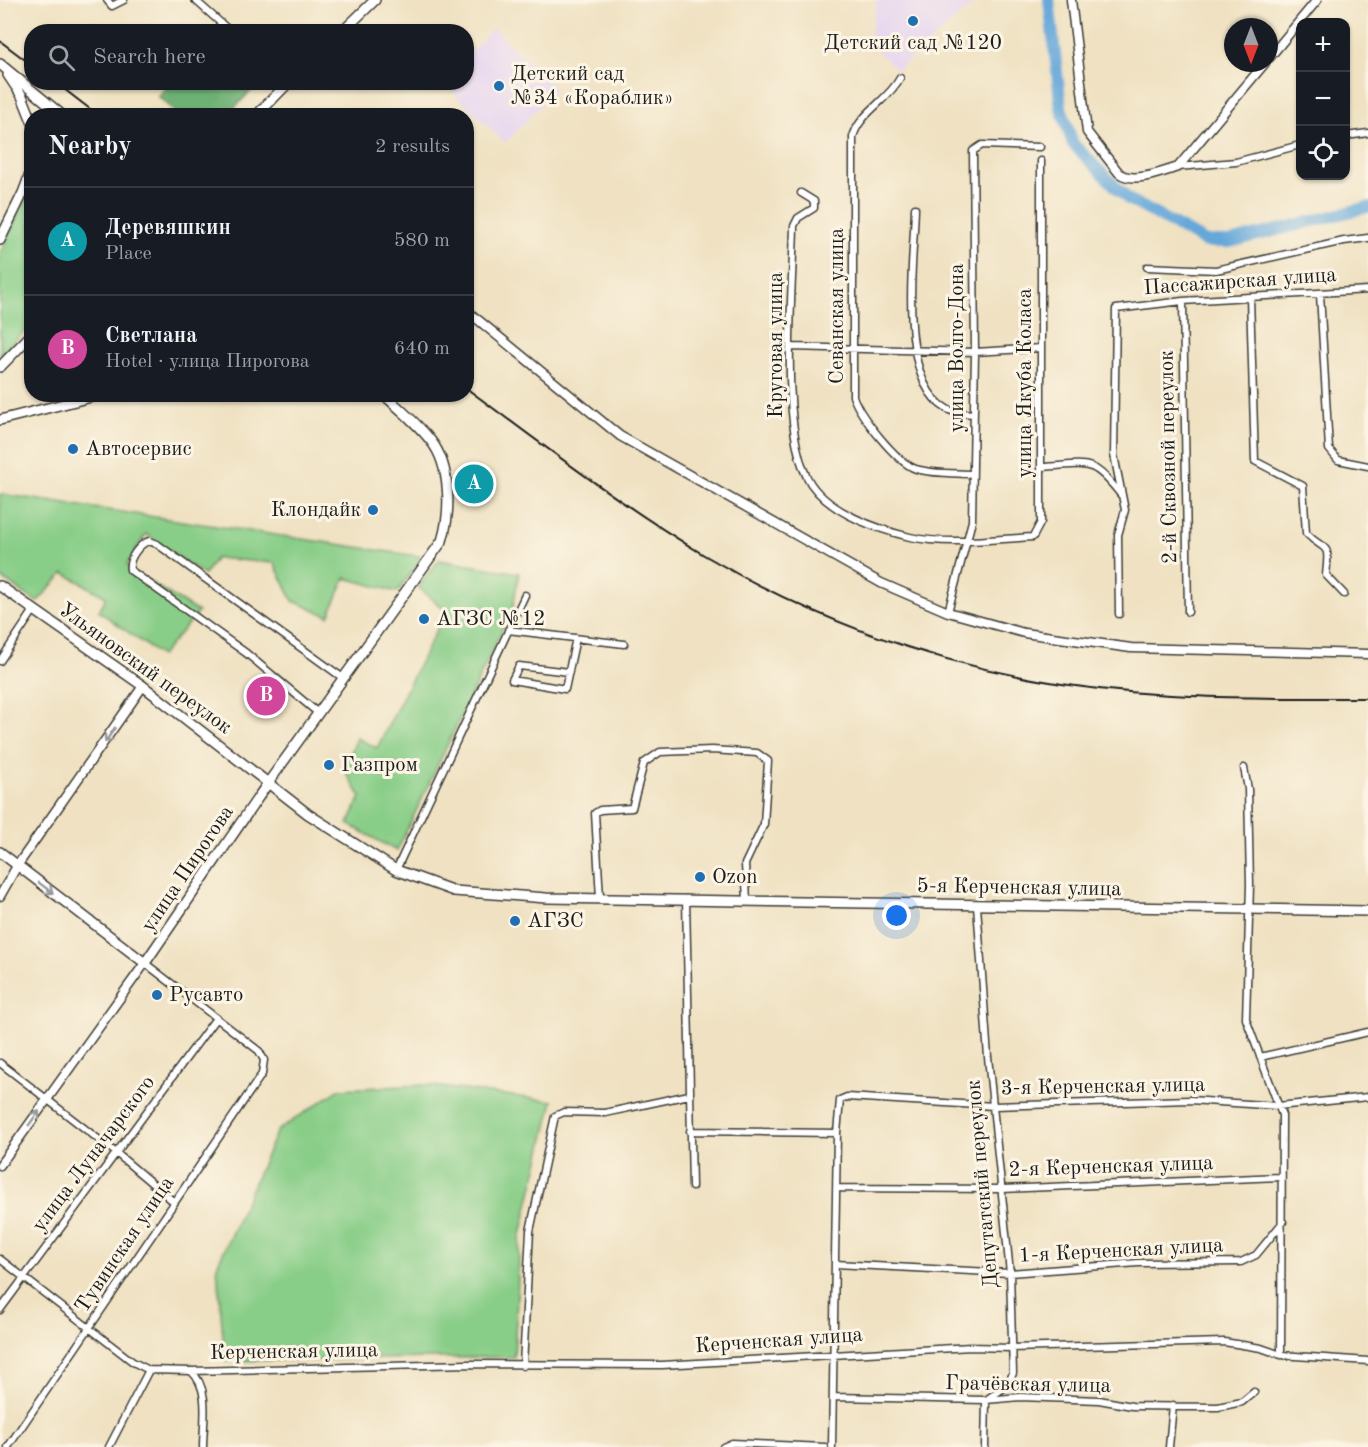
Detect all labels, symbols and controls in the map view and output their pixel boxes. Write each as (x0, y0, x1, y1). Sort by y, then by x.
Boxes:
marker: Детский сад №120 (906, 14, 920, 28)
north arrow (1224, 18, 1278, 72)
map controls (1296, 18, 1350, 180)
button: + (1296, 18, 1350, 72)
search box (24, 24, 474, 90)
place label: Детский сад №120 (824, 33, 1002, 54)
icon: search (45, 41, 78, 74)
text: Search here (93, 46, 206, 68)
place label: Детский сад №34 «Кораблик» (511, 64, 674, 109)
button: − (1296, 72, 1350, 126)
marker: Детский сад №34 «Кораблик» (492, 79, 506, 93)
button: locate (1296, 126, 1350, 180)
text: Nearby (48, 134, 132, 160)
text: 2 results (375, 137, 450, 157)
text: Деревяшкин (105, 217, 231, 239)
street label: Севанская улица (827, 228, 848, 384)
text: A (60, 231, 75, 251)
text: 580 m (394, 231, 450, 251)
text: Place (105, 244, 152, 264)
street label: улица Волго-Дона (947, 263, 968, 433)
street label: Пассажирская улица (1143, 265, 1337, 299)
street label: Круговая улица (766, 272, 787, 418)
street label: улица Якуба Коласа (1015, 288, 1036, 478)
text: Светлана (105, 325, 198, 347)
text: B (60, 339, 75, 359)
text: 640 m (394, 339, 450, 359)
street label: 2-й Сквозной переулок (1157, 350, 1181, 564)
text: Hotel · улица Пирогова (105, 352, 310, 372)
place label: Автосервис (85, 439, 192, 460)
marker: Автосервис (66, 442, 80, 456)
pin: A (454, 462, 494, 506)
place label: Клондайк (271, 500, 361, 521)
marker: Клондайк (366, 503, 380, 517)
street label: Ульяновский переулок (55, 599, 236, 739)
place label: АГЗС №12 (436, 609, 546, 630)
marker: АГЗС №12 (417, 612, 431, 626)
pin: B (246, 674, 286, 718)
one-way arrow (104, 726, 116, 743)
place label: Газпром (341, 755, 418, 776)
marker: Газпром (322, 758, 336, 772)
street label: улица Пирогова (138, 802, 238, 936)
place label: Ozon (712, 867, 758, 888)
marker: Ozon (693, 870, 707, 884)
street label: 5-я Керченская улица (916, 876, 1122, 900)
one-way arrow (37, 881, 53, 894)
your location (882, 901, 911, 930)
place label: АГЗС (527, 911, 584, 932)
marker: АГЗС (508, 914, 522, 928)
place label: Русавто (169, 985, 243, 1006)
marker: Русавто (150, 988, 164, 1002)
street label: улица Луначарского (29, 1072, 159, 1236)
street label: 3-я Керченская улица (1000, 1075, 1206, 1099)
street label: Депутатский переулок (963, 1078, 1003, 1289)
one-way arrow (28, 1110, 40, 1126)
street label: 2-я Керченская улица (1008, 1153, 1214, 1181)
street label: Тувинская улица (72, 1173, 178, 1317)
street label: 1-я Керченская улица (1018, 1235, 1224, 1267)
street label: Керченская улица (694, 1325, 864, 1357)
street label: Керченская улица (210, 1340, 378, 1364)
street label: Грачёвская улица (945, 1373, 1111, 1397)

